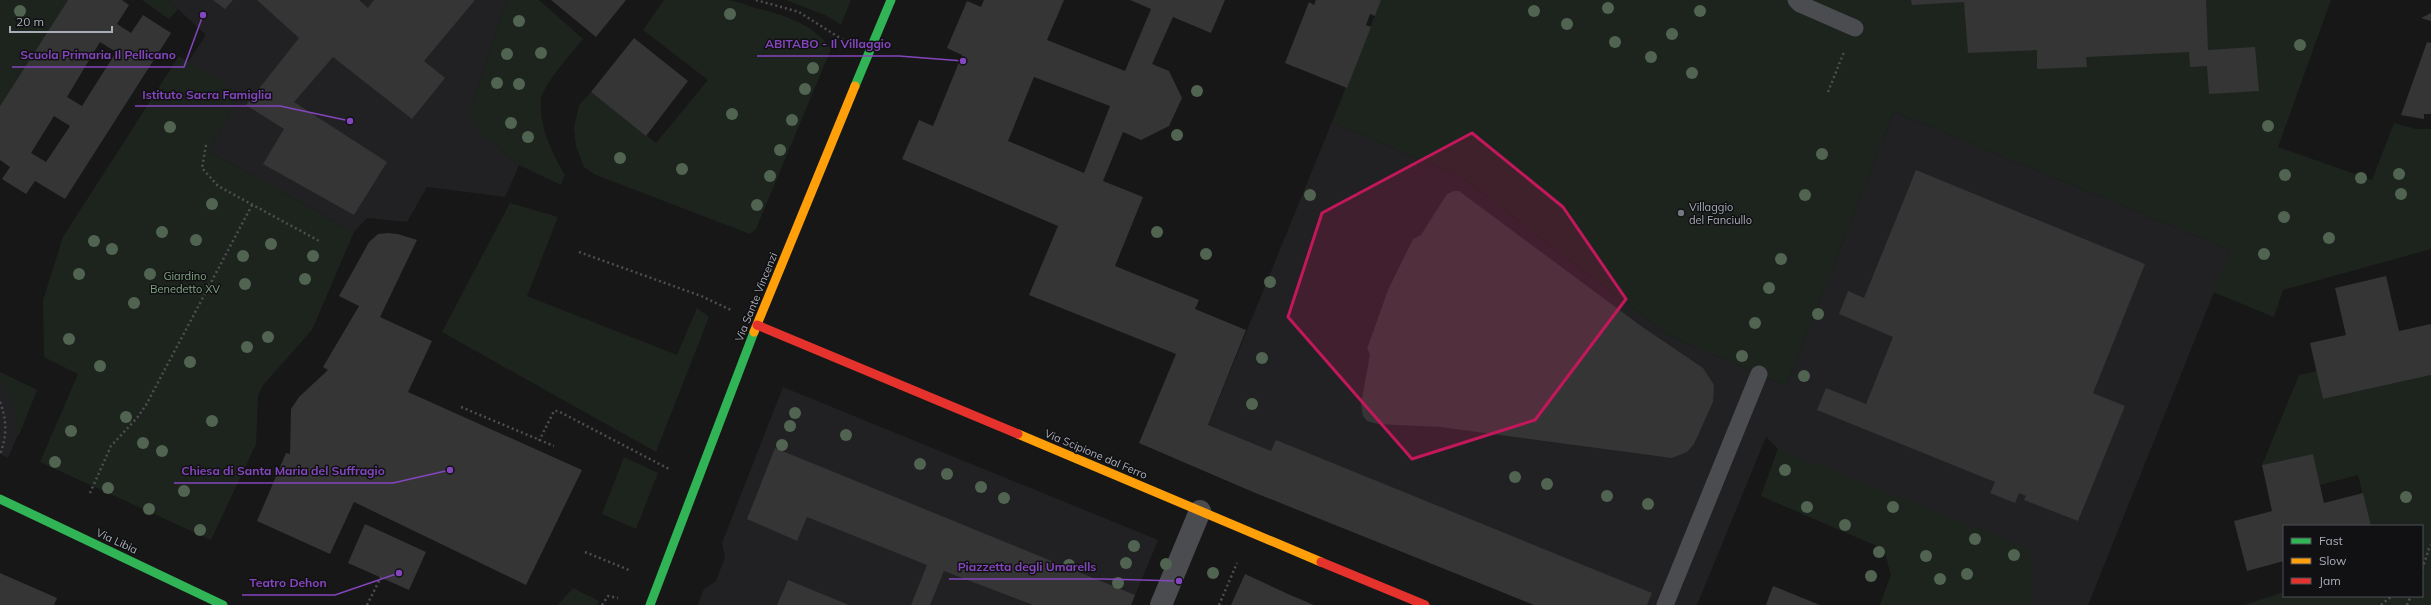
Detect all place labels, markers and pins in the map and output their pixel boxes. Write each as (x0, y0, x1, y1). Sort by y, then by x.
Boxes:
callout: ABITABO - Il Villaggio (757, 32, 899, 56)
callout: Scuola Primaria Il Pellicano (12, 43, 184, 67)
callout: Istituto Sacra Famiglia (135, 82, 280, 106)
place label: Villaggio del Fanciullo (1689, 200, 1752, 227)
marker: Villaggio del Fanciullo (1676, 208, 1686, 218)
callout: Chiesa di Santa Maria del Suffragio (174, 459, 393, 483)
callout: Piazzetta degli Umarells (949, 555, 1104, 579)
callout: Teatro Dehon (242, 571, 335, 595)

